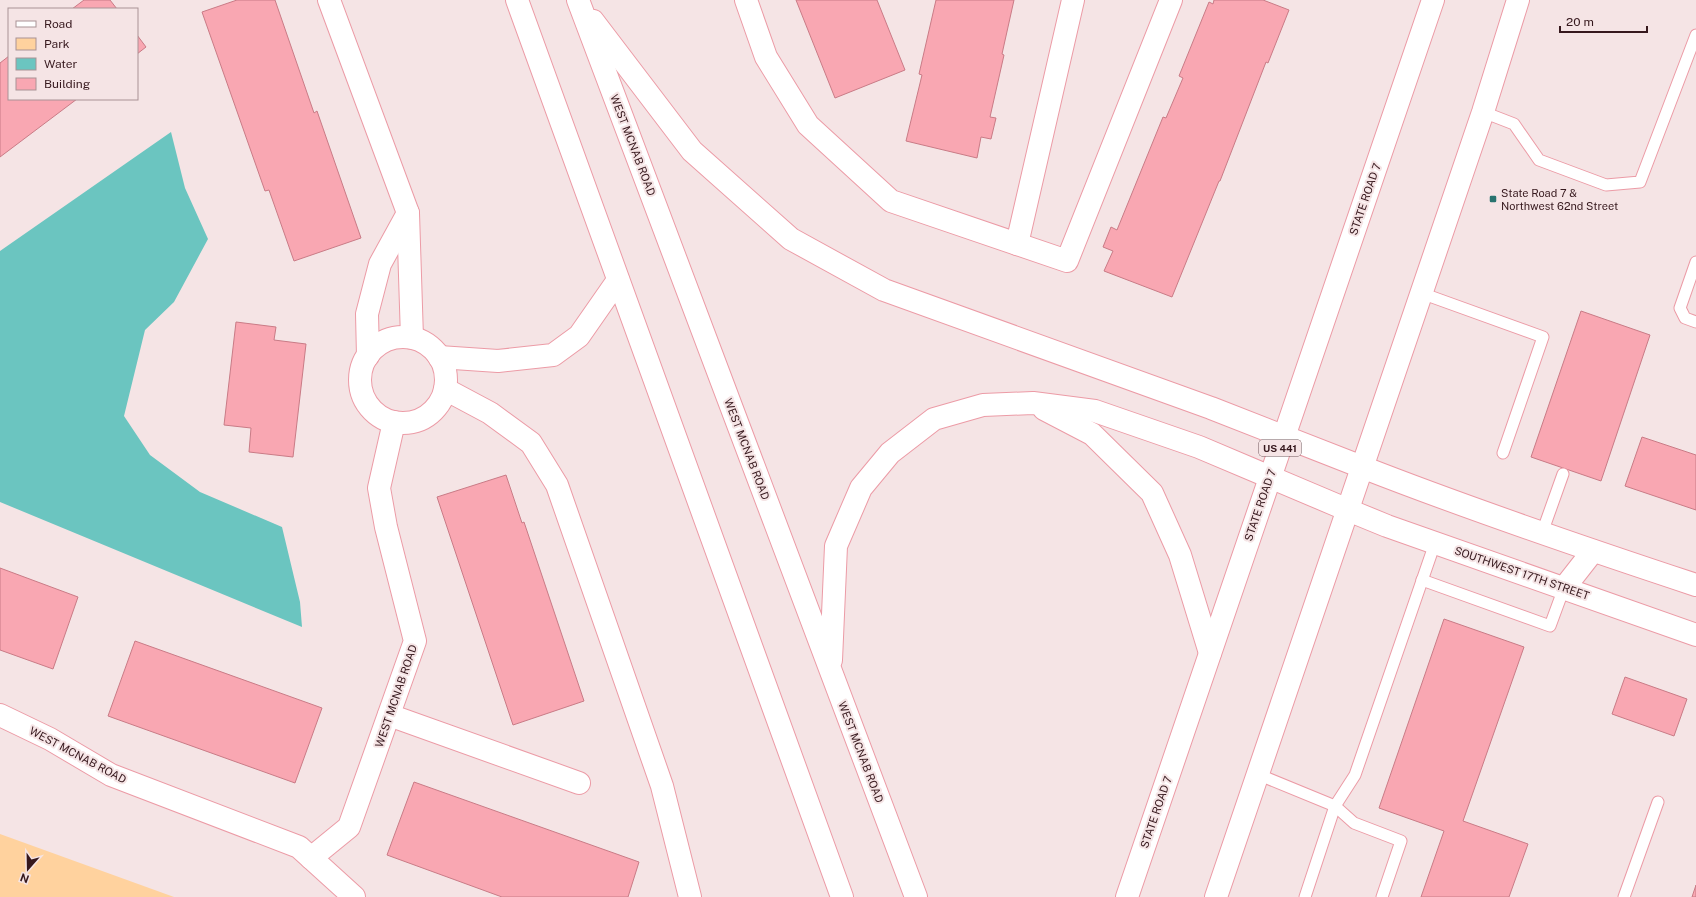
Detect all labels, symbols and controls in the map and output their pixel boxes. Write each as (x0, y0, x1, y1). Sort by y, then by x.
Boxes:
legend (8, 8, 138, 100)
scale bar (1560, 8, 1647, 34)
text: 20 m (1566, 15, 1594, 29)
text: Road (44, 17, 72, 31)
text: Park (44, 37, 70, 51)
text: Water (44, 57, 78, 71)
text: Building (44, 77, 90, 91)
street label: WEST MCNAB ROAD (608, 93, 658, 198)
street label: STATE ROAD 7 (1347, 161, 1383, 237)
place label: State Road 7 & Northwest 62nd Street (1501, 187, 1618, 212)
marker: State Road 7 & Northwest 62nd Street (1488, 194, 1498, 204)
street label: WEST MCNAB ROAD (722, 397, 772, 502)
road number: US 441 (1259, 440, 1301, 456)
street label: STATE ROAD 7 (1242, 467, 1278, 543)
street label: SOUTHWEST 17TH STREET (1453, 544, 1591, 602)
street label: WEST MCNAB ROAD (373, 643, 419, 749)
street label: WEST MCNAB ROAD (836, 700, 886, 805)
street label: WEST MCNAB ROAD (28, 724, 129, 786)
street label: STATE ROAD 7 (1138, 774, 1174, 850)
north arrow (8, 849, 48, 889)
text: N (18, 871, 31, 886)

